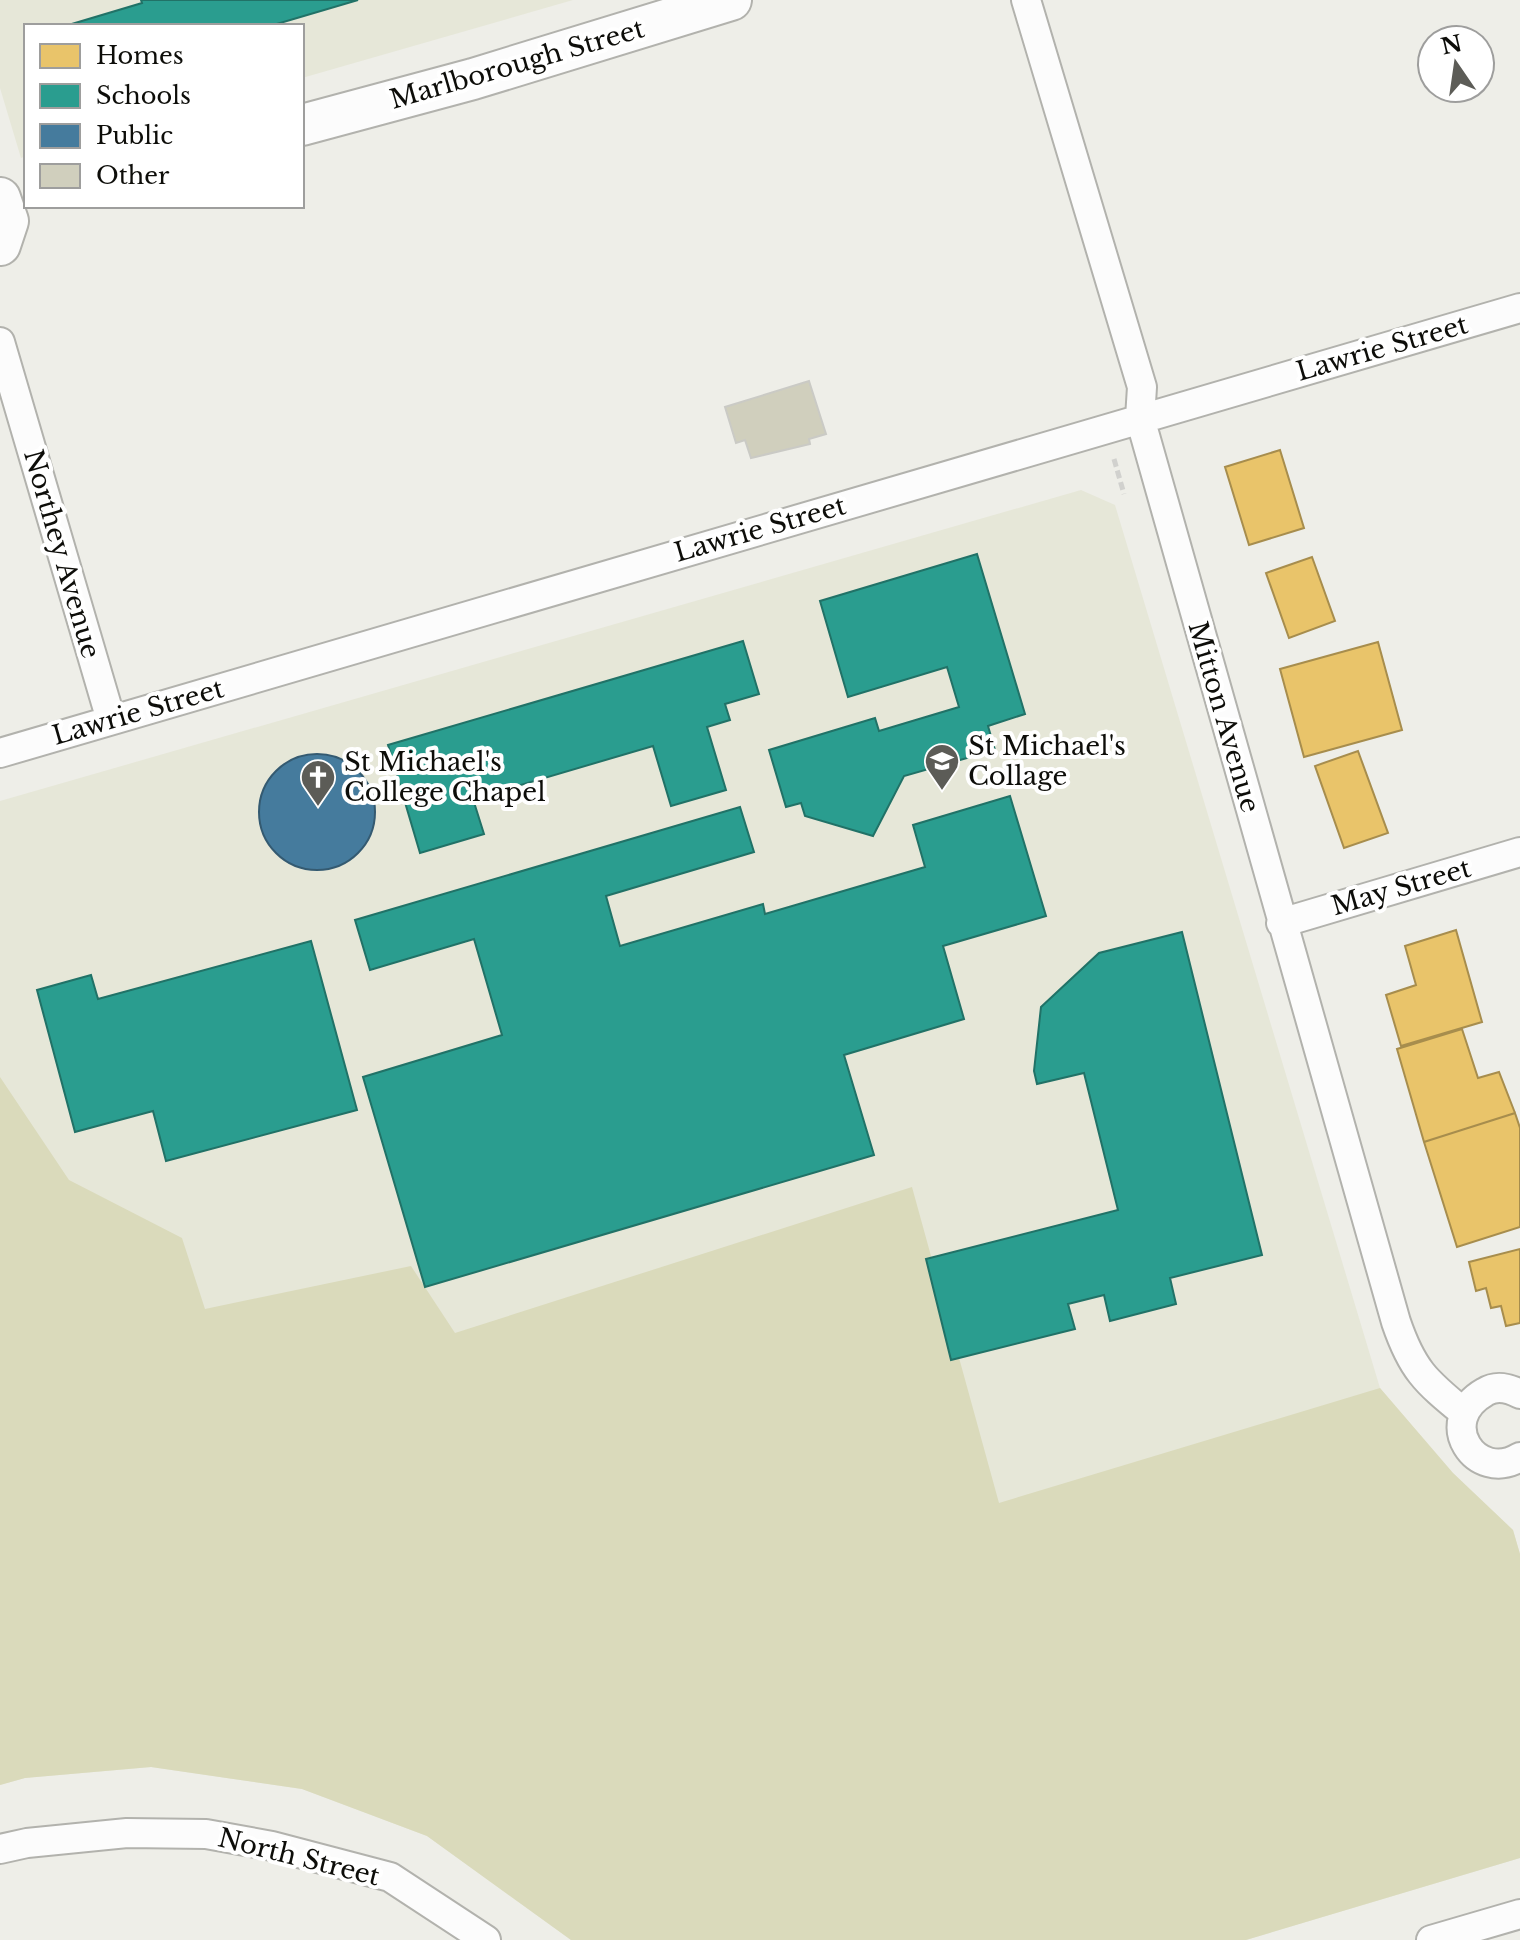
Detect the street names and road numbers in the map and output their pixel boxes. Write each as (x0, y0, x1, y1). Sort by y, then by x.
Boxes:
street label: Marlborough Street (386, 12, 648, 116)
street label: Lawrie Street (1293, 308, 1472, 388)
street label: Northey Avenue (17, 446, 107, 662)
street label: Lawrie Street (671, 489, 850, 569)
street label: Mitton Avenue (1181, 618, 1267, 816)
street label: Lawrie Street (49, 672, 228, 752)
street label: May Street (1328, 852, 1475, 922)
street label: North Street (215, 1821, 383, 1893)

